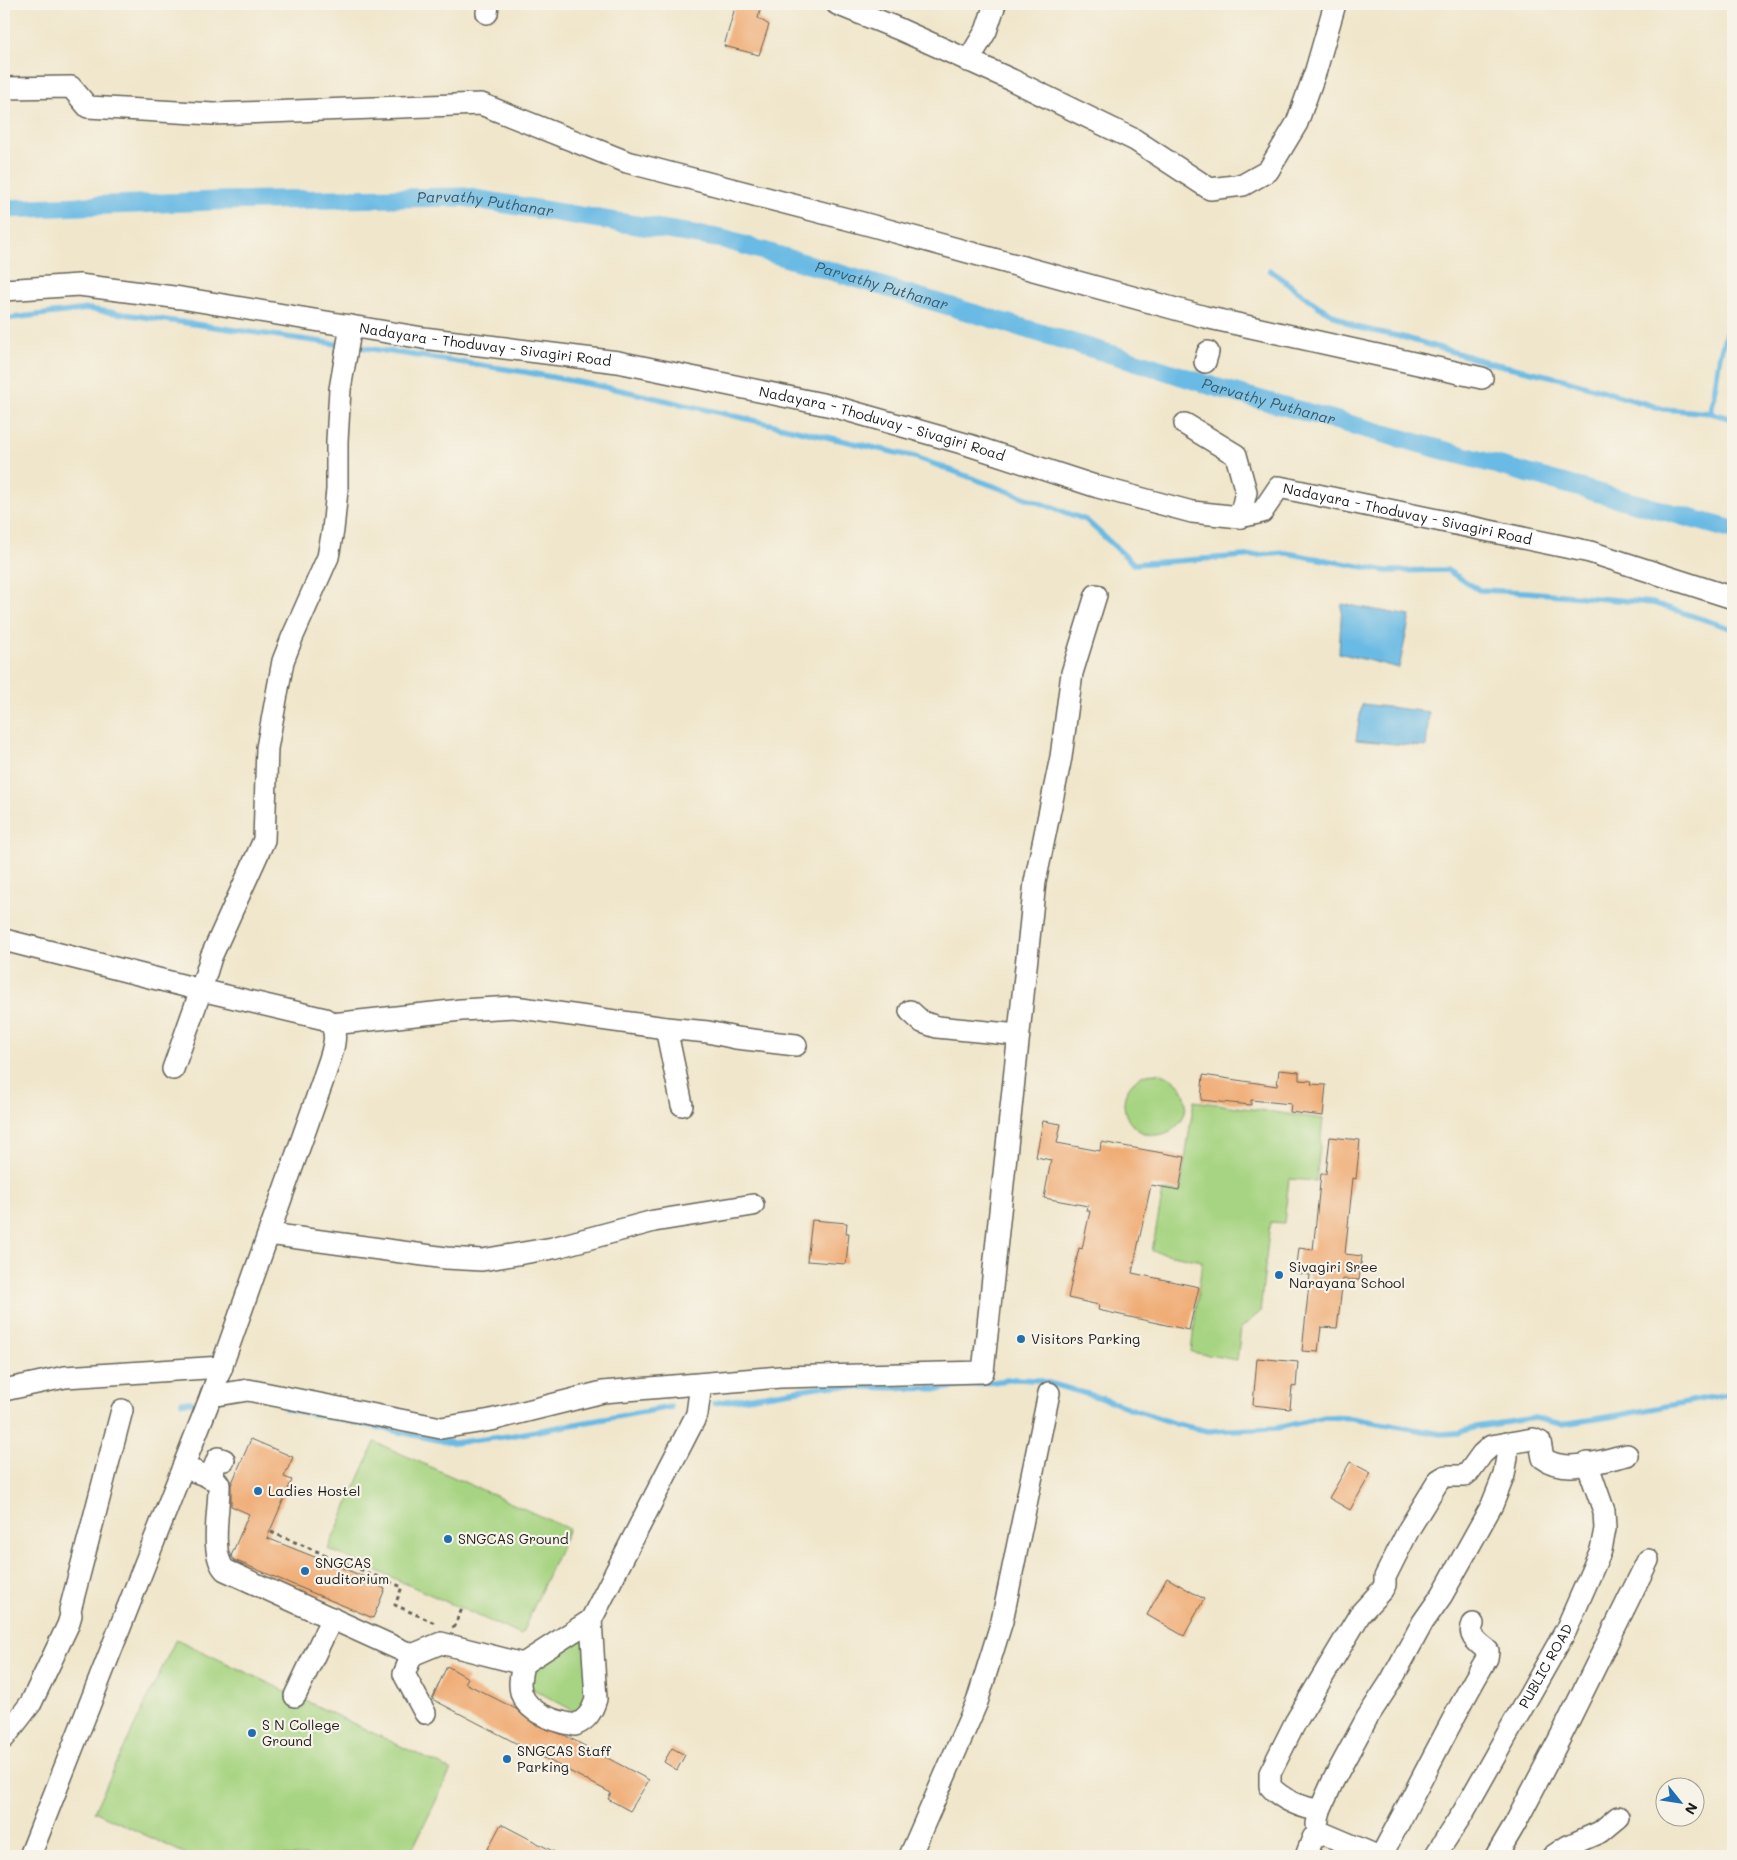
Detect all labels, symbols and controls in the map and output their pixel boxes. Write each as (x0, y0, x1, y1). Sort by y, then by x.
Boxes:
water label: Parvathy Puthanar (417, 186, 556, 221)
water label: Parvathy Puthanar (813, 256, 951, 314)
street label: Nadayara - Thoduvay - Sivagiri Road (358, 318, 613, 370)
water label: Parvathy Puthanar (1199, 372, 1339, 429)
street label: Nadayara - Thoduvay - Sivagiri Road (758, 381, 1008, 465)
street label: Nadayara - Thoduvay - Sivagiri Road (1281, 478, 1534, 549)
place label: Sivagiri Sree Narayana School (1289, 1257, 1405, 1292)
marker: Sivagiri Sree Narayana School (1273, 1269, 1285, 1281)
place label: Visitors Parking (1031, 1329, 1140, 1348)
marker: Visitors Parking (1015, 1333, 1027, 1345)
place label: Ladies Hostel (268, 1481, 361, 1500)
marker: Ladies Hostel (252, 1485, 264, 1497)
place label: SNGCAS Ground (458, 1529, 569, 1548)
marker: SNGCAS Ground (442, 1533, 454, 1545)
place label: SNGCAS auditorium (315, 1553, 389, 1588)
marker: SNGCAS auditorium (299, 1565, 311, 1577)
street label: PUBLIC ROAD (1514, 1621, 1577, 1711)
place label: S N College Ground (262, 1715, 340, 1750)
marker: S N College Ground (246, 1727, 258, 1739)
place label: SNGCAS Staff Parking (517, 1741, 612, 1776)
marker: SNGCAS Staff Parking (501, 1753, 513, 1765)
north arrow (1654, 1778, 1704, 1828)
text: N (1681, 1799, 1703, 1818)

